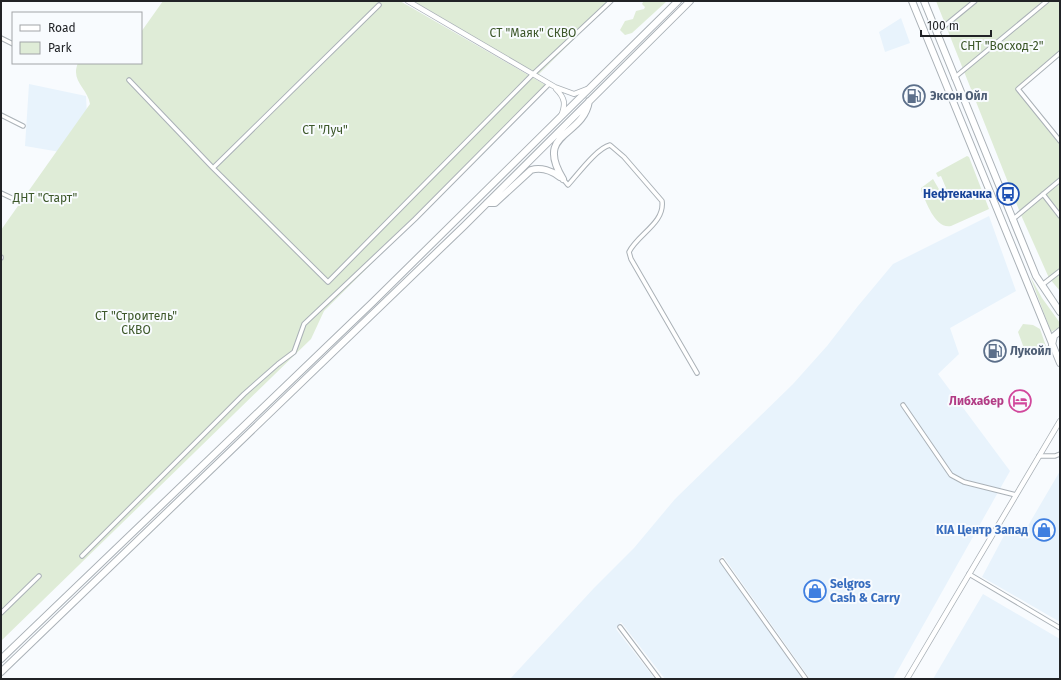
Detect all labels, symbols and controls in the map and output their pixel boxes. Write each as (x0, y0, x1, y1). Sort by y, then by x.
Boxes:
legend (12, 12, 142, 64)
scale bar (921, 12, 991, 38)
text: 100 m (927, 19, 959, 33)
text: Road (48, 21, 76, 35)
park label: СТ "Маяк" СКВО (490, 26, 576, 40)
park label: СНТ "Восход-2" (960, 39, 1044, 53)
text: Park (48, 41, 72, 55)
fuel station icon: Эксон Ойл (901, 83, 927, 109)
place label: Эксон Ойл (930, 89, 988, 103)
park label: СТ "Луч" (302, 123, 348, 137)
bus stop icon: Нефтекачка (995, 181, 1021, 207)
place label: Нефтекачка (923, 187, 992, 201)
park label: ДНТ "Старт" (12, 191, 77, 205)
park label: СТ "Строитель" СКВО (95, 309, 177, 337)
fuel station icon: Лукойл (982, 338, 1008, 364)
place label: Лукойл (1010, 344, 1052, 358)
hotel icon: Либхабер (1007, 388, 1033, 414)
place label: Либхабер (949, 394, 1004, 408)
shop icon: KIA Центр Запад (1031, 517, 1057, 543)
place label: KIA Центр Запад (936, 523, 1028, 537)
place label: Selgros Cash & Carry (830, 577, 901, 605)
shop icon: Selgros Cash & Carry (802, 578, 828, 604)

